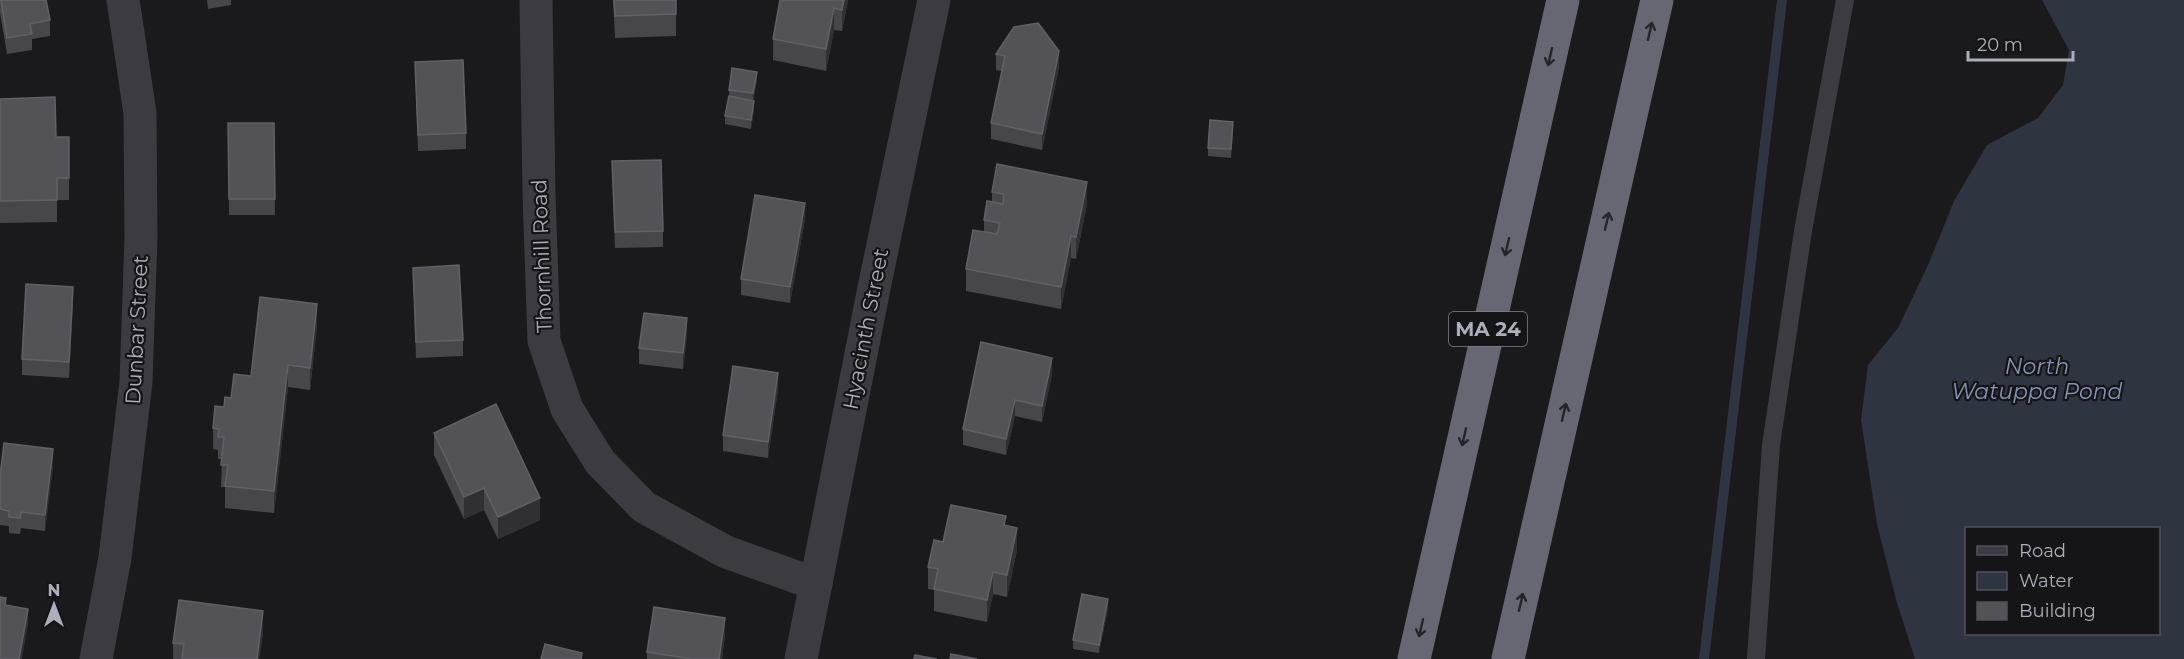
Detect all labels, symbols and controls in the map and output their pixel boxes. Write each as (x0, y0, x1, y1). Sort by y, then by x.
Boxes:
one-way arrow (1644, 22, 1656, 41)
scale bar (1968, 24, 2073, 62)
text: 20 m (1977, 34, 2023, 56)
one-way arrow (1543, 47, 1555, 66)
street label: Thornhill Road (526, 179, 557, 333)
one-way arrow (1601, 212, 1613, 231)
one-way arrow (1500, 237, 1512, 256)
street label: Hyacinth Street (838, 246, 893, 412)
street label: Dunbar Street (120, 255, 153, 405)
road number: MA 24 (1449, 312, 1527, 346)
water label: North Watuppa Pond (1951, 353, 2123, 405)
one-way arrow (1559, 402, 1570, 422)
one-way arrow (1457, 428, 1469, 447)
legend (1965, 527, 2160, 635)
text: Road (2019, 540, 2066, 562)
text: Water (2019, 570, 2074, 592)
north arrow (24, 575, 84, 635)
text: N (48, 581, 60, 600)
one-way arrow (1516, 593, 1527, 612)
text: Building (2019, 600, 2096, 622)
one-way arrow (1414, 618, 1426, 637)

